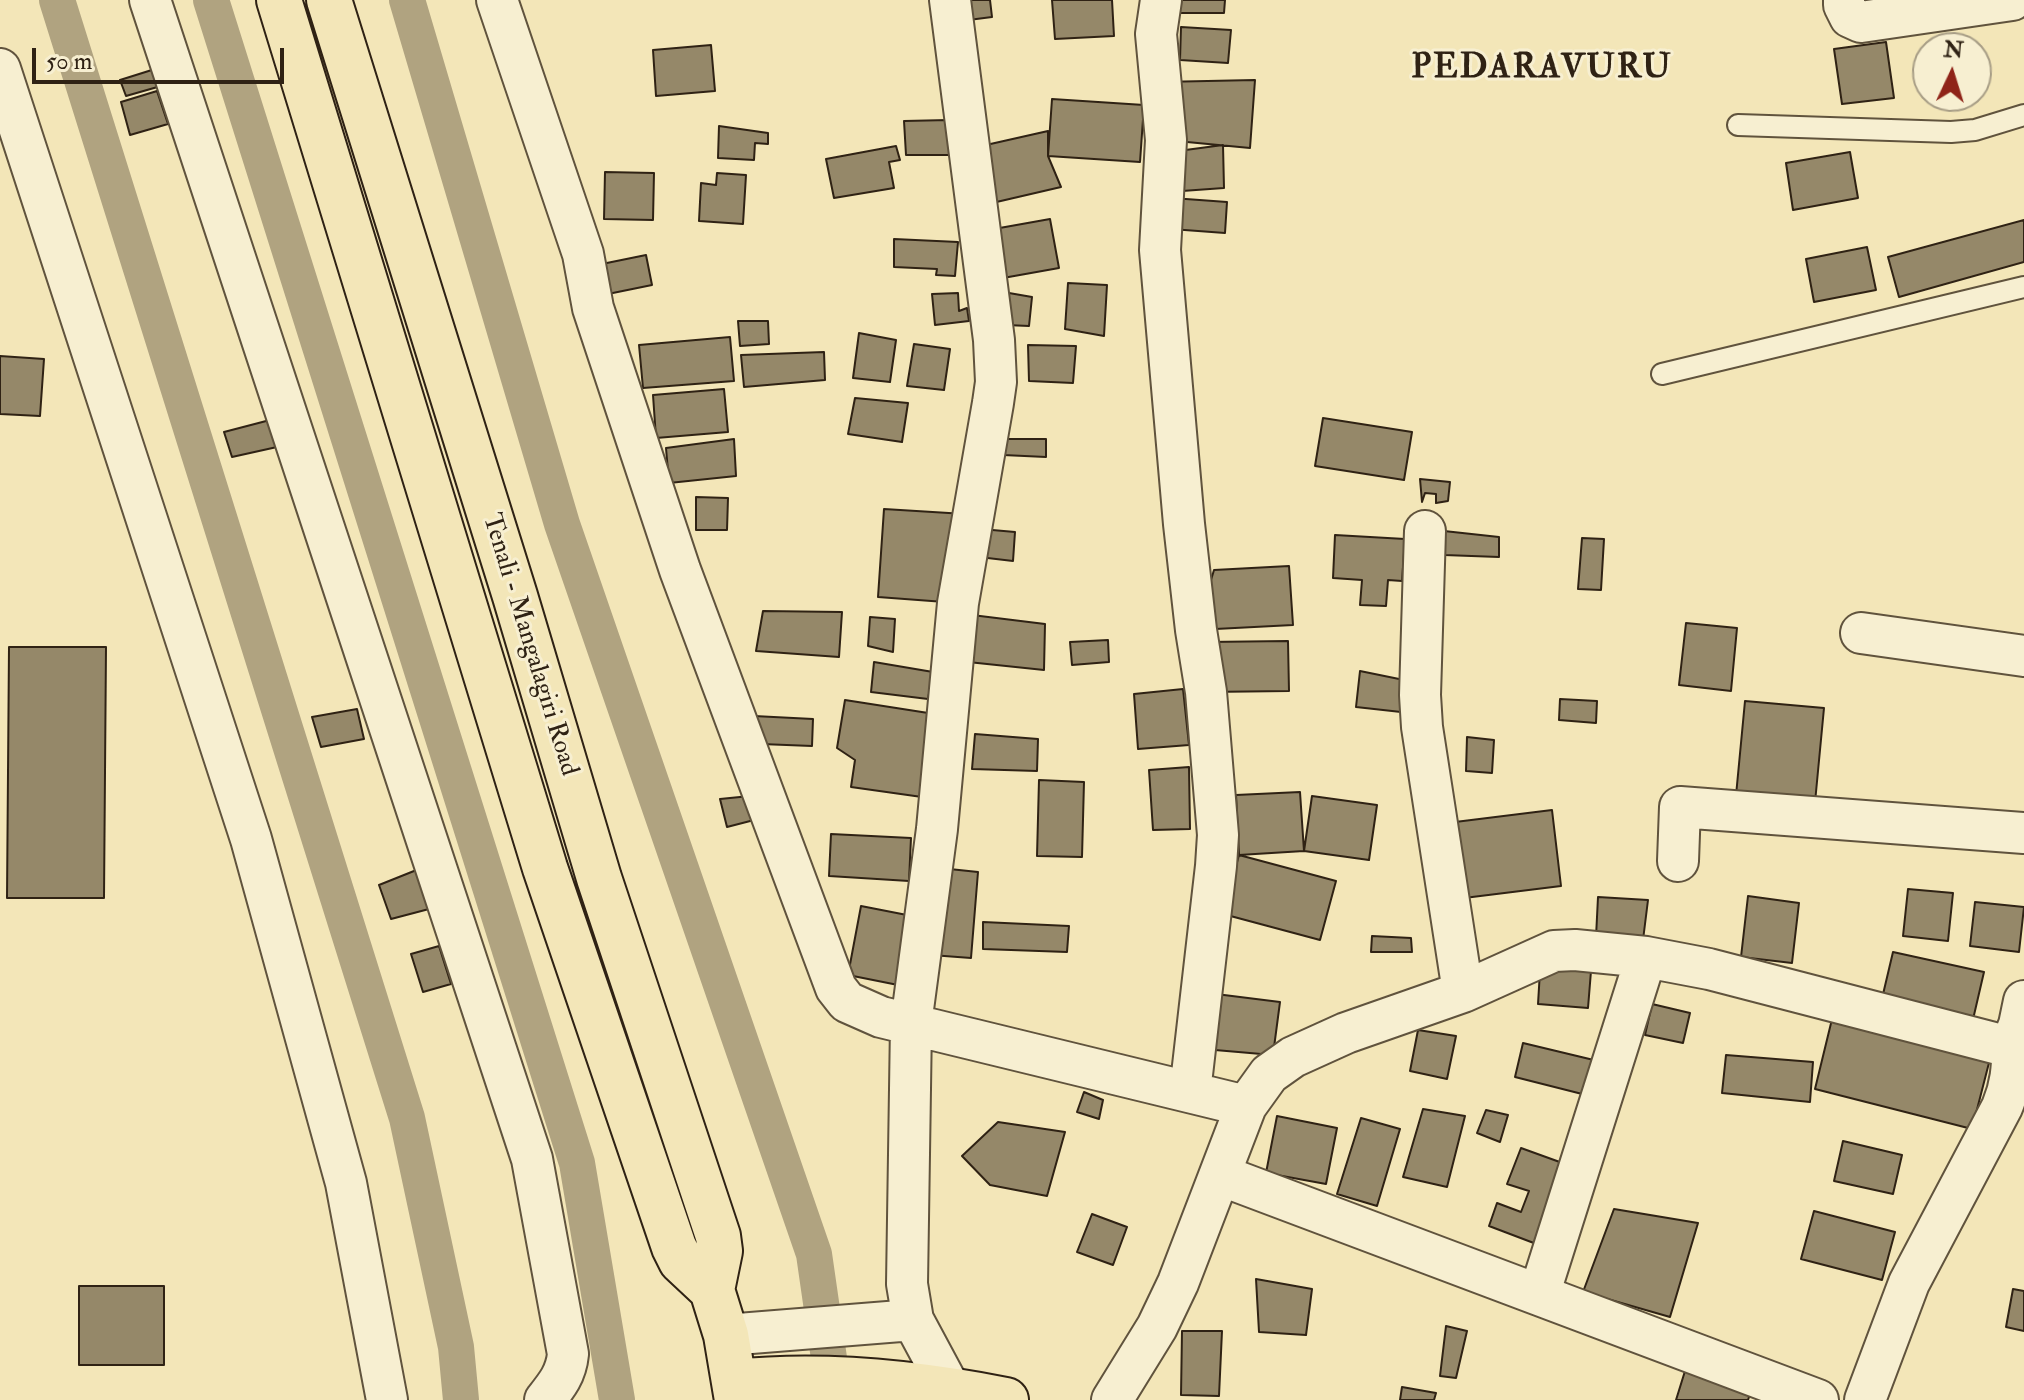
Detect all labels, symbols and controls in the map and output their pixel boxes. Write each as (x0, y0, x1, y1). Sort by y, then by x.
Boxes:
scale bar (36, 32, 288, 82)
north arrow (1912, 32, 1992, 112)
text: N (1943, 35, 1964, 65)
text: 50 m (46, 46, 92, 77)
district label: PEDARAVURU (1411, 50, 1673, 90)
street label: Tenali - Mangalagiri Road (474, 510, 584, 780)

